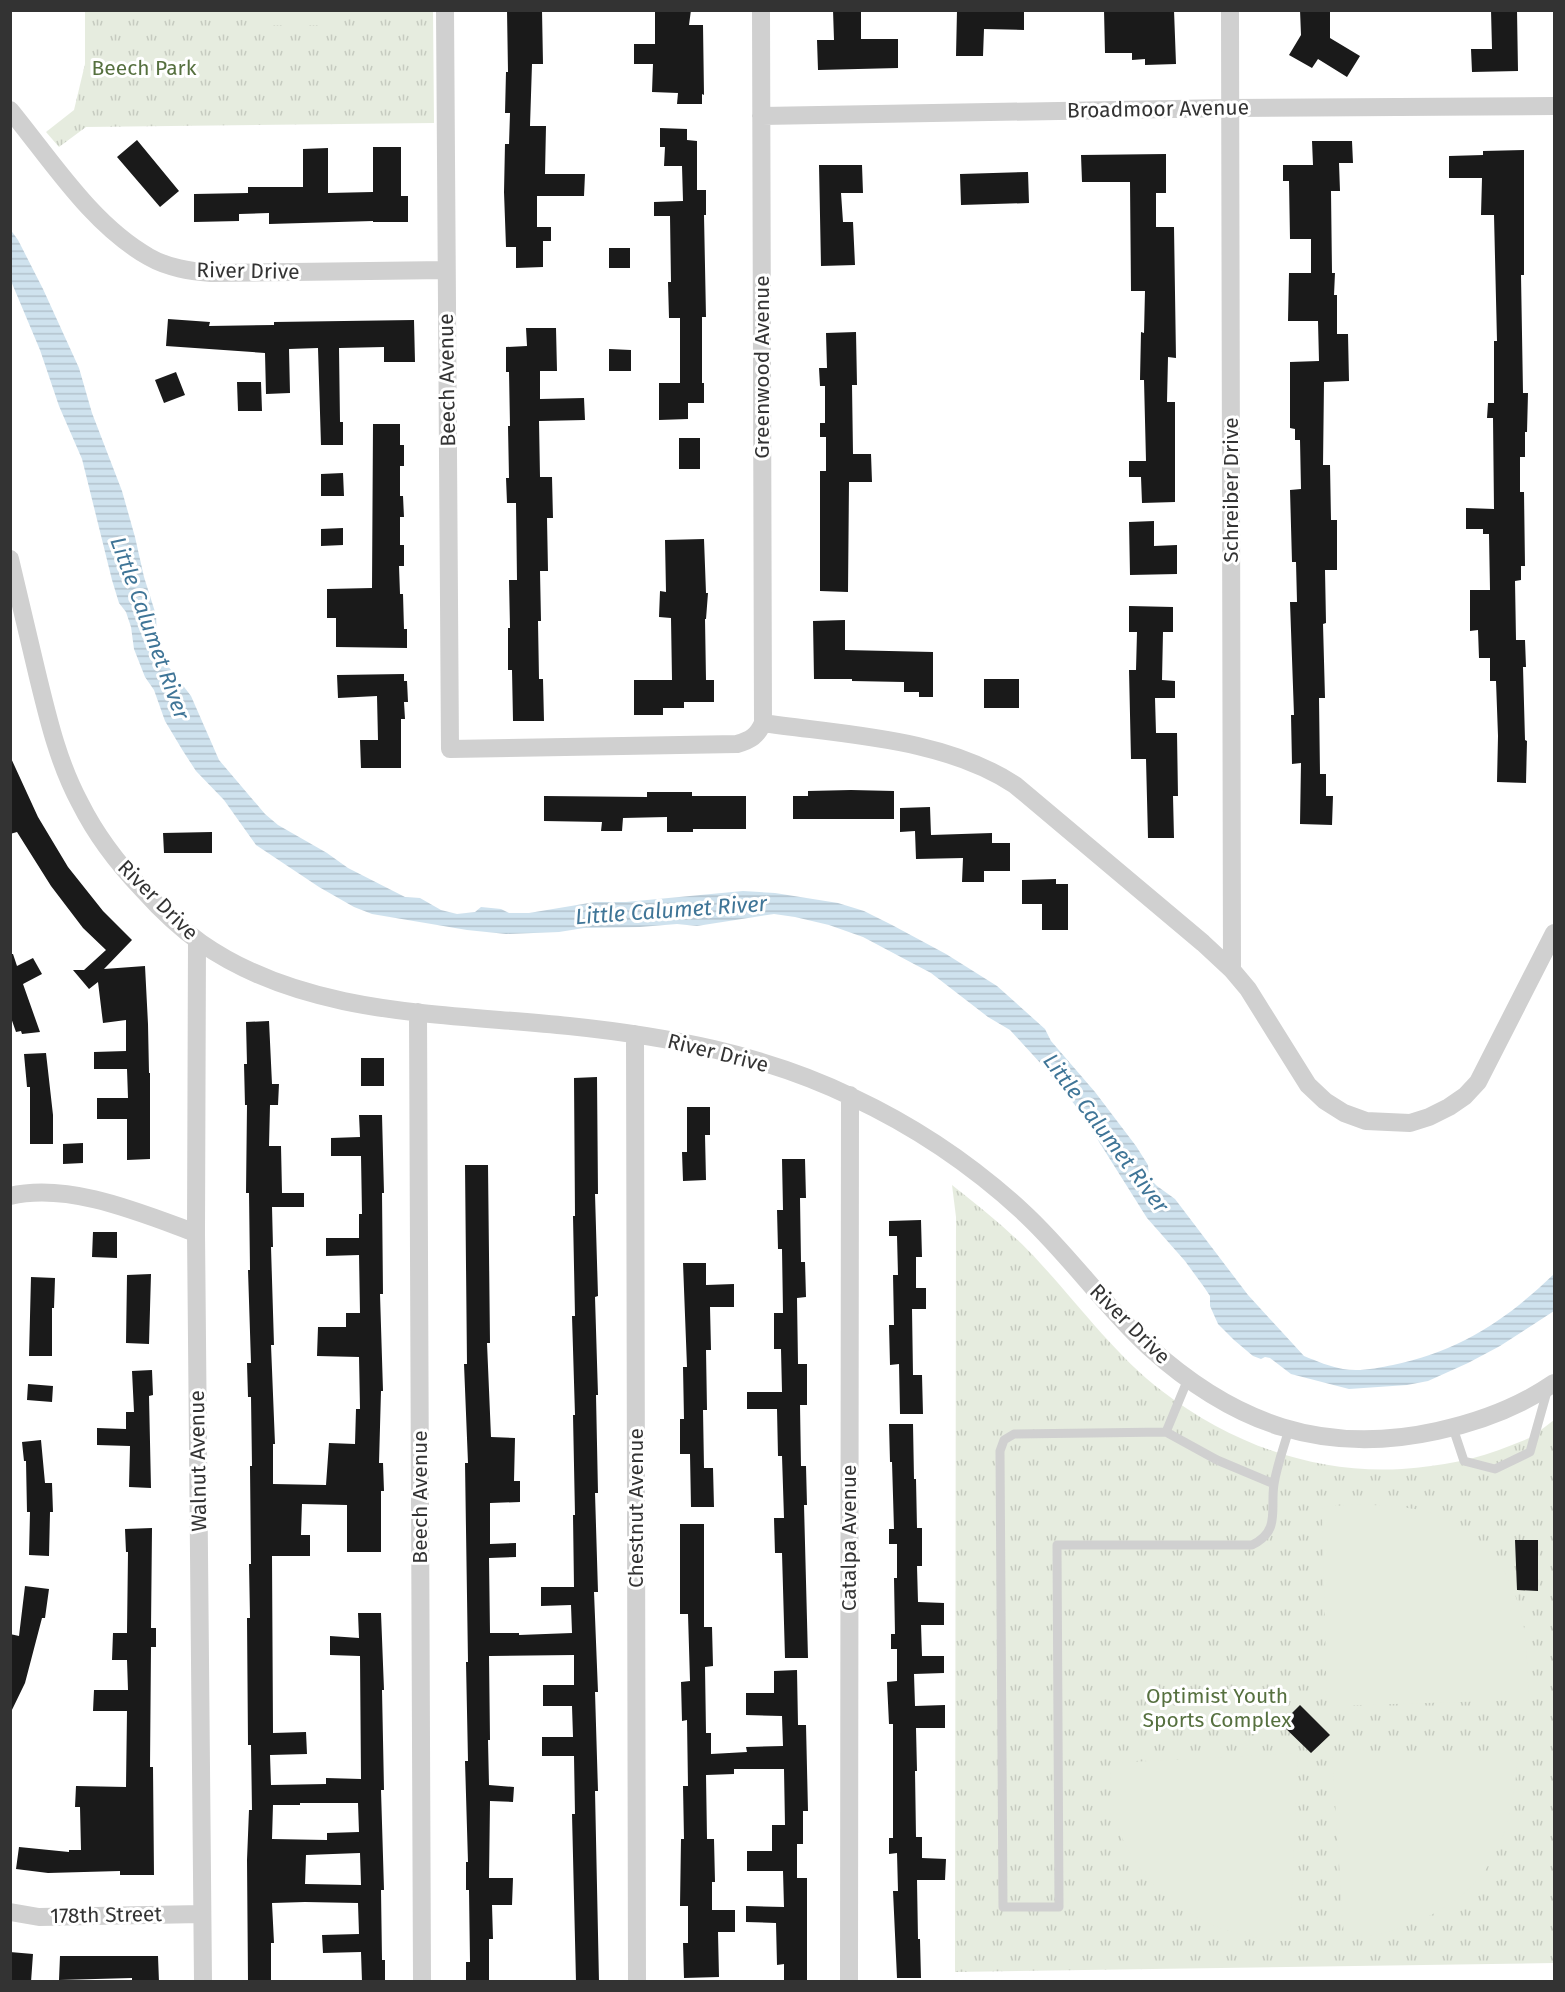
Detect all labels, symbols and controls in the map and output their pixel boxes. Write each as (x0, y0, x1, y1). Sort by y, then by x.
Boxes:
park label: Beech Park (92, 55, 197, 81)
street label: Broadmoor Avenue (1067, 94, 1249, 124)
street label: River Drive (196, 257, 300, 285)
street label: Greenwood Avenue (749, 275, 775, 459)
street label: Beech Avenue (433, 313, 461, 447)
street label: Schreiber Drive (1218, 417, 1244, 563)
water label: Little Calumet River (104, 533, 196, 723)
street label: River Drive (112, 854, 204, 946)
water label: Little Calumet River (574, 890, 768, 930)
street label: River Drive (665, 1028, 771, 1078)
water label: Little Calumet River (1037, 1048, 1175, 1218)
street label: River Drive (1084, 1278, 1176, 1370)
street label: Walnut Avenue (184, 1390, 212, 1532)
street label: Chestnut Avenue (623, 1428, 649, 1588)
street label: Beech Avenue (407, 1430, 433, 1564)
street label: Catalpa Avenue (836, 1465, 862, 1611)
park label: Optimist Youth Sports Complex (1143, 1683, 1292, 1733)
street label: 178th Street (50, 1901, 163, 1929)

